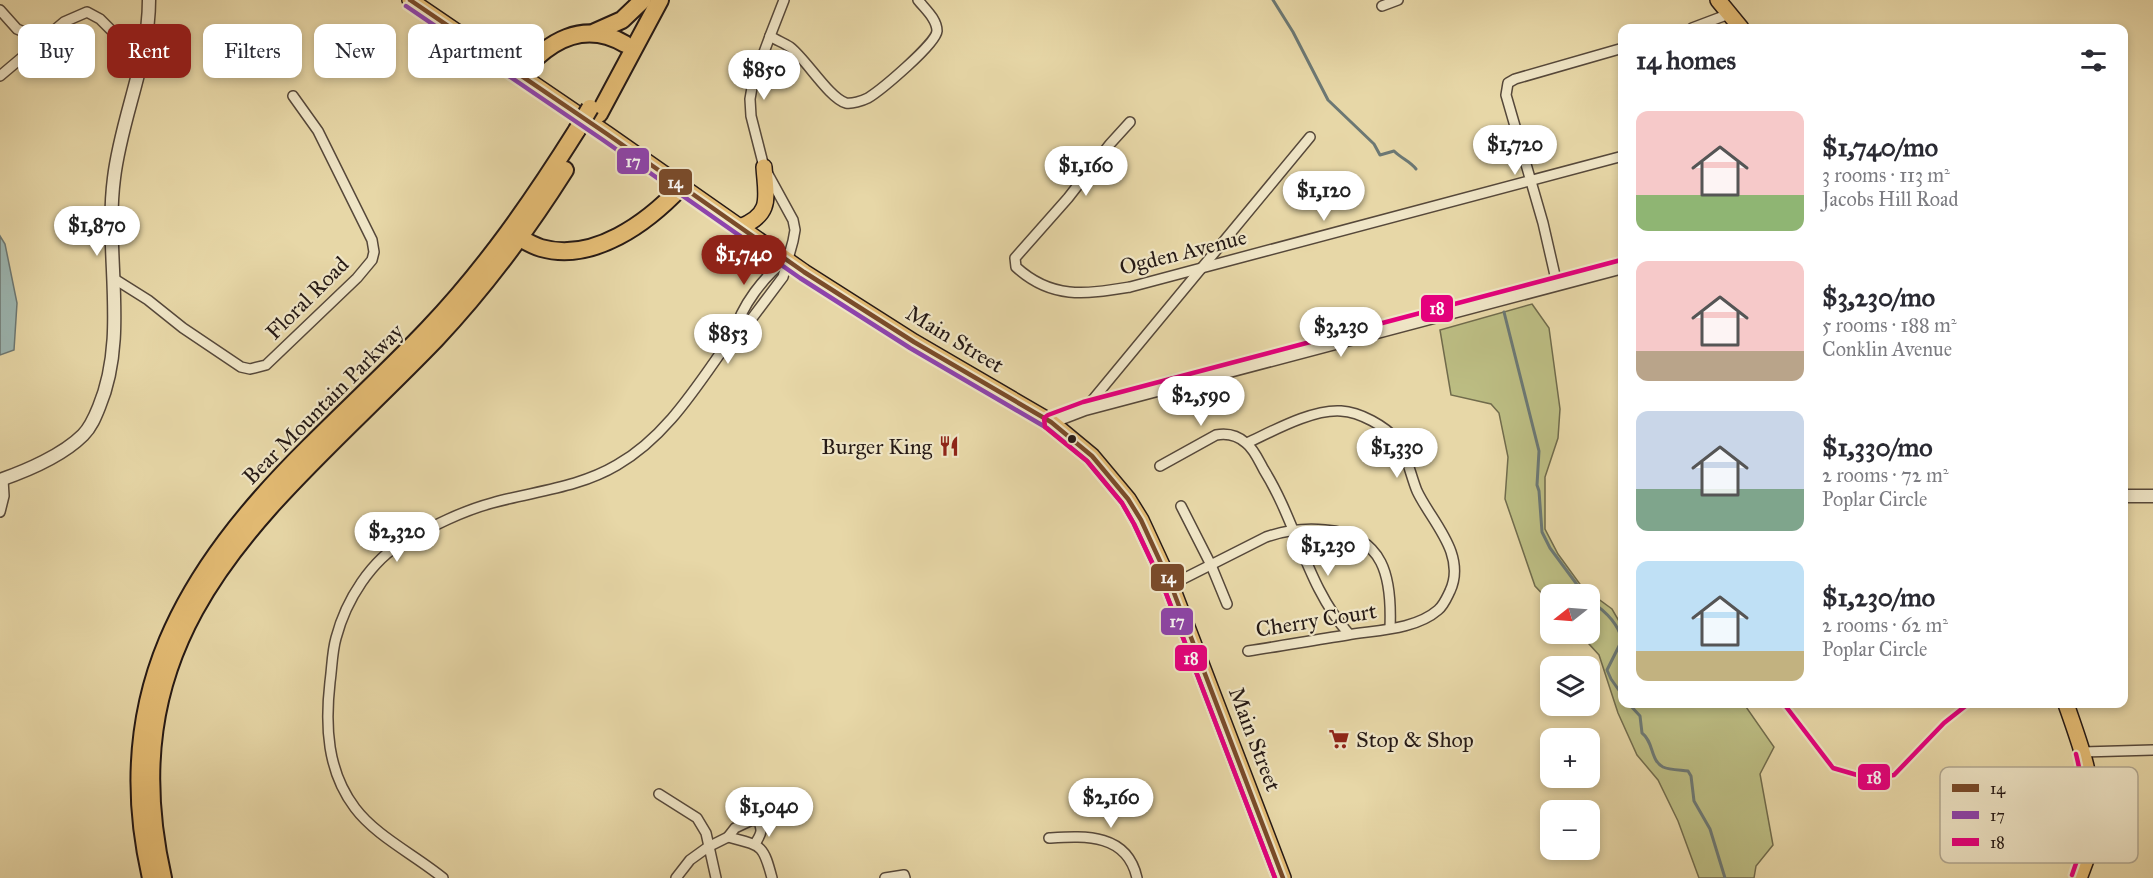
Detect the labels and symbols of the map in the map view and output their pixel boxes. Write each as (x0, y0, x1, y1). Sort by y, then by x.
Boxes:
pin: $850 (728, 50, 800, 101)
pin: $1,720 (1466, 125, 1564, 176)
pin: $1,160 (1037, 146, 1135, 197)
line badge: 17 (616, 147, 650, 175)
text: 17 (626, 152, 641, 171)
line badge: 14 (658, 168, 693, 196)
pin: $1,120 (1275, 171, 1373, 222)
text: 14 (667, 173, 684, 193)
pin: $1,870 (48, 206, 146, 257)
street label: Ogden Avenue (1117, 223, 1249, 281)
pin: $1,740 (695, 235, 793, 286)
street label: Floral Road (260, 251, 354, 345)
line badge: 18 (1420, 294, 1454, 323)
street label: Main Street (901, 299, 1009, 379)
text: 18 (1430, 299, 1444, 318)
pin: $3,230 (1292, 307, 1390, 358)
pin: $853 (692, 314, 764, 365)
street label: Bear Mountain Parkway (237, 317, 410, 490)
pin: $2,590 (1152, 376, 1250, 427)
pin: $1,330 (1348, 428, 1446, 479)
place label: Burger King (821, 433, 933, 460)
unlabelled marker (1066, 433, 1078, 445)
restaurant icon: Burger King (937, 434, 961, 458)
pin: $2,320 (348, 512, 446, 563)
pin: $1,230 (1279, 526, 1377, 577)
line badge: 14 (1150, 563, 1185, 592)
text: 14 (1160, 568, 1177, 588)
north arrow (1540, 584, 1600, 644)
street label: Cherry Court (1254, 597, 1379, 643)
line badge: 17 (1160, 607, 1194, 636)
text: 17 (1170, 612, 1185, 631)
line badge: 18 (1174, 644, 1208, 672)
text: 18 (1184, 649, 1198, 668)
street label: Main Street (1223, 683, 1287, 795)
place label: Stop & Shop (1356, 726, 1474, 753)
supermarket icon: Stop & Shop (1327, 727, 1351, 751)
line badge: 18 (1857, 763, 1891, 791)
legend (1940, 767, 2138, 863)
text: 18 (1867, 768, 1881, 787)
pin: $2,160 (1062, 778, 1160, 829)
text: 14 (1990, 779, 2006, 798)
pin: $1,040 (720, 787, 818, 838)
text: 17 (1990, 806, 2005, 825)
text: 18 (1990, 833, 2005, 852)

